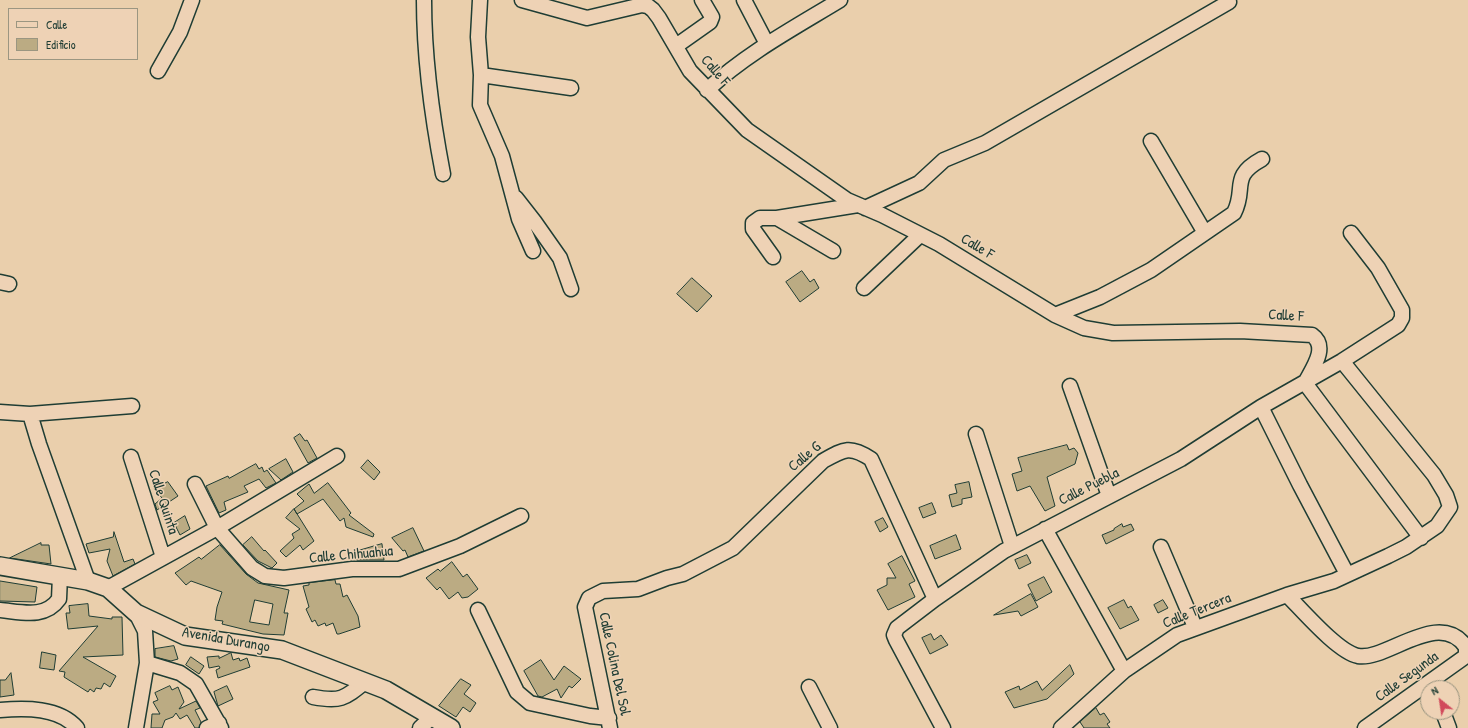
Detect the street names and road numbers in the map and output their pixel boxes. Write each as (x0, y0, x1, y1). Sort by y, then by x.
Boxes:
street label: Calle F (697, 52, 733, 90)
street label: Calle F (957, 230, 997, 264)
street label: Calle F (1268, 306, 1304, 326)
street label: Calle G (785, 438, 825, 476)
street label: Calle Puebla (1056, 464, 1122, 510)
street label: Calle Quinta (144, 467, 182, 537)
street label: Calle Chihuahua (308, 542, 394, 568)
street label: Calle Tercera (1160, 589, 1234, 633)
street label: Calle Colina Del Sol (594, 611, 634, 717)
street label: Avenida Durango (181, 623, 271, 657)
street label: Calle Segunda (1372, 648, 1442, 706)

